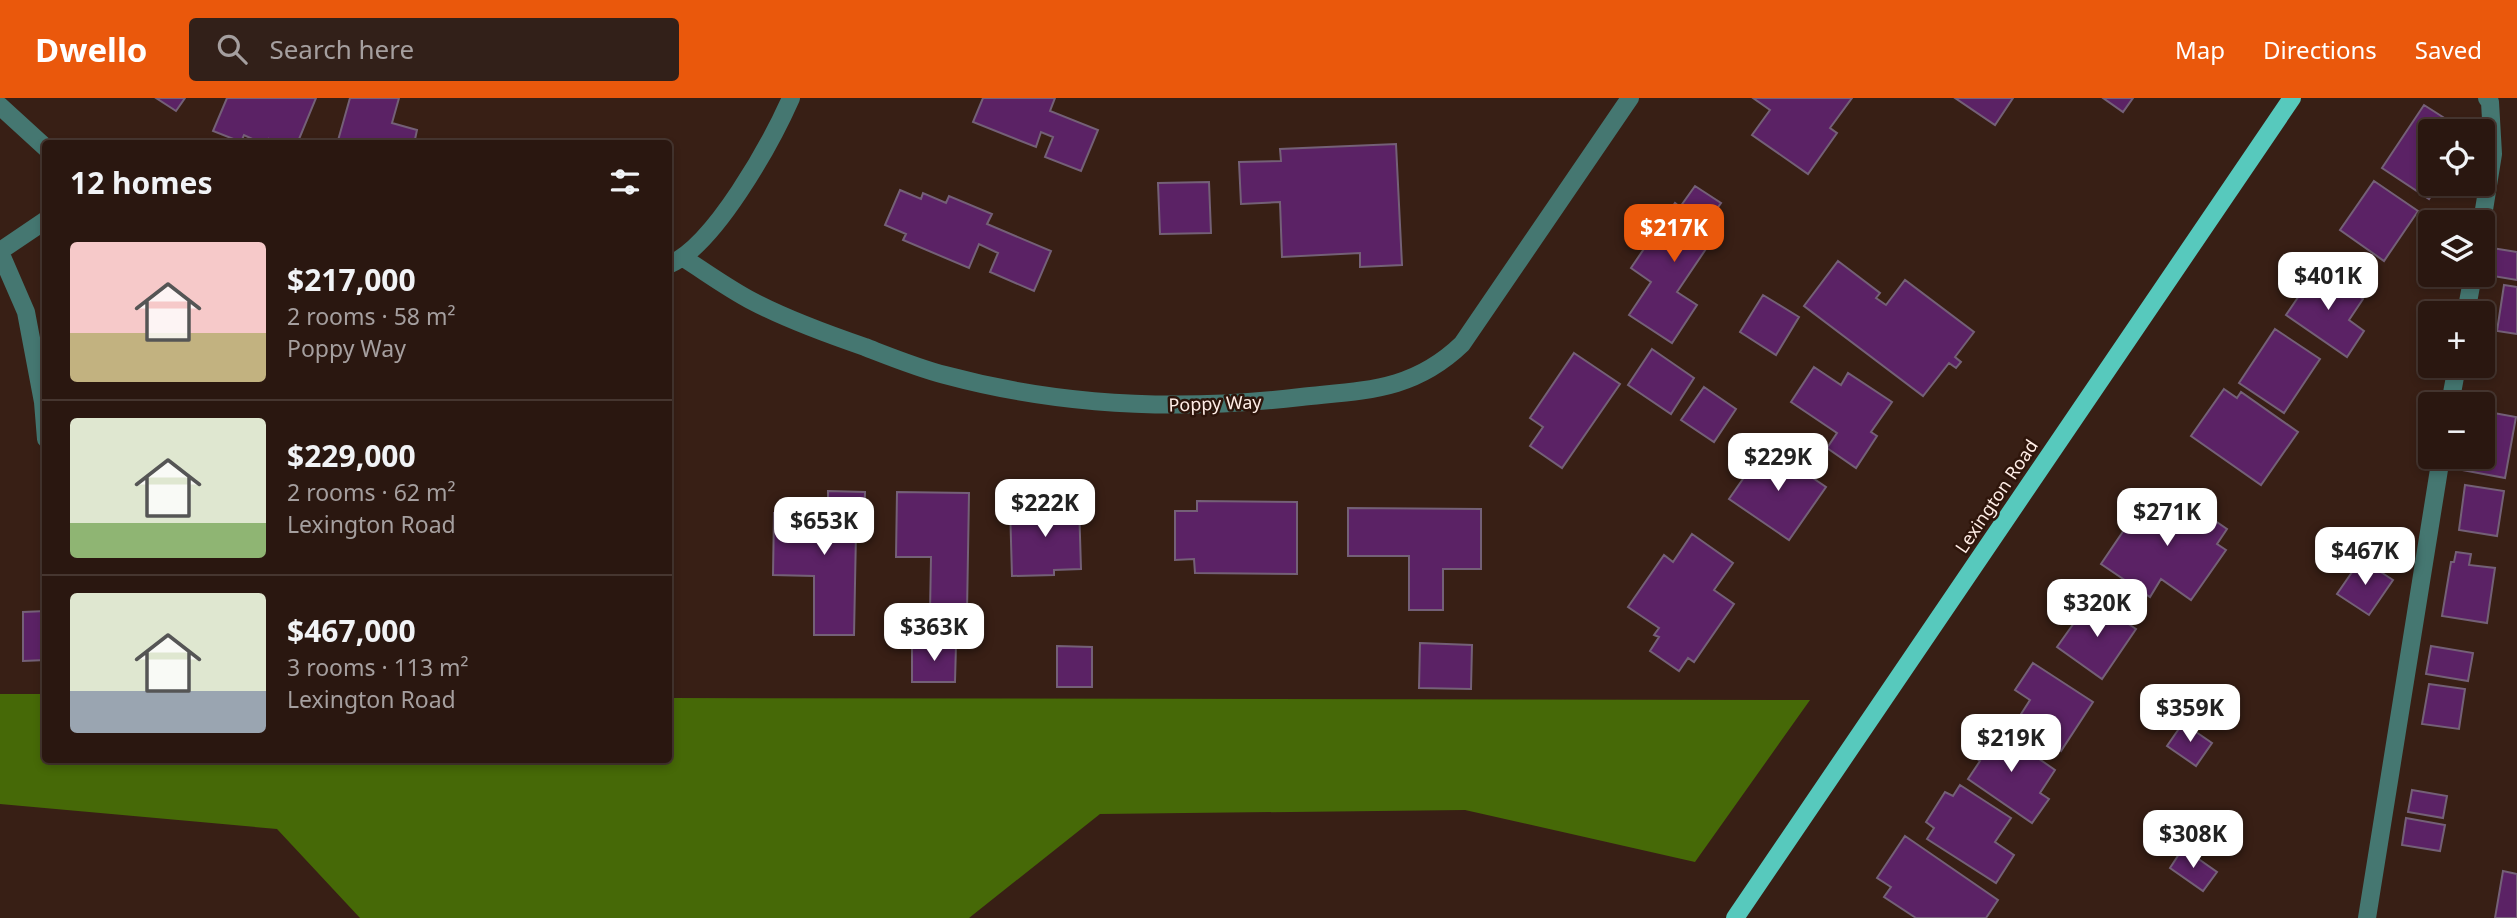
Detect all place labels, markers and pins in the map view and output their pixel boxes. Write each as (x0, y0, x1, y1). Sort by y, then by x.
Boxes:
pin: $217K (1625, 204, 1723, 264)
pin: $401K (2279, 252, 2377, 312)
pin: $229K (1729, 434, 1827, 493)
pin: $222K (996, 480, 1094, 539)
pin: $271K (2118, 489, 2216, 548)
pin: $653K (775, 498, 873, 557)
pin: $467K (2316, 528, 2414, 587)
pin: $320K (2048, 580, 2146, 639)
pin: $363K (885, 603, 983, 663)
pin: $359K (2141, 684, 2239, 744)
pin: $219K (1962, 714, 2060, 774)
pin: $308K (2144, 810, 2242, 870)

